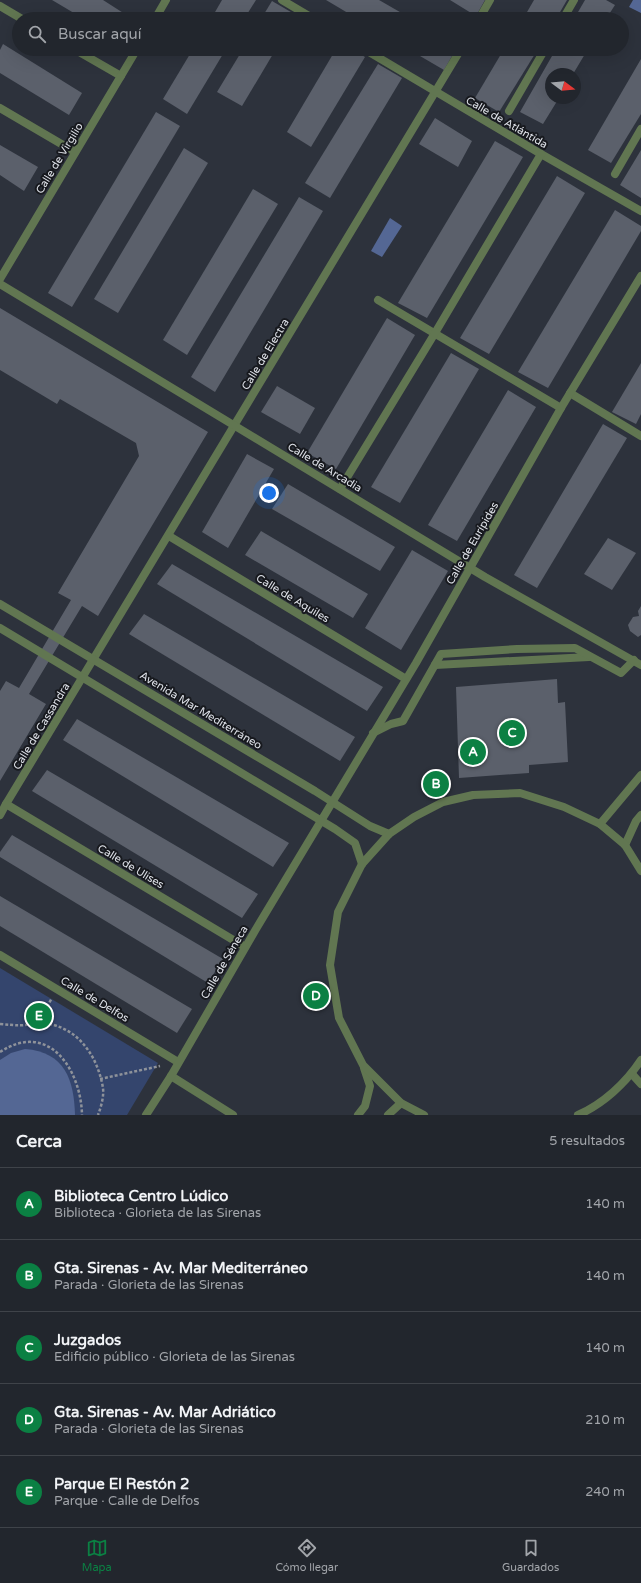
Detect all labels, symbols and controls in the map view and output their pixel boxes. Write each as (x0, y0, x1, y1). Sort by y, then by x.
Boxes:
search box (12, 12, 629, 56)
icon: search (26, 23, 48, 45)
text: Buscar aquí (58, 25, 141, 43)
north arrow (545, 68, 581, 104)
street label: Calle de Atlántida (464, 94, 550, 151)
street label: Calle de Virgilio (33, 120, 86, 196)
street label: Calle de Electra (239, 316, 292, 392)
street label: Calle de Arcadia (285, 440, 364, 495)
your location (259, 483, 279, 503)
street label: Calle de Eurípides (444, 500, 501, 587)
street label: Calle de Aquiles (254, 571, 332, 625)
street label: Avenida Mar Mediterráneo (137, 669, 264, 752)
street label: Calle de Cassandra (10, 680, 73, 772)
pin: C (499, 718, 525, 748)
pin: A (460, 737, 486, 767)
pin: B (423, 769, 449, 799)
street label: Calle de Ulises (95, 842, 166, 891)
street label: Calle de Séneca (198, 923, 251, 1001)
street label: Calle de Delfos (58, 974, 131, 1025)
pin: D (303, 981, 329, 1011)
pin: E (26, 1001, 52, 1031)
text: Cerca (16, 1131, 62, 1152)
text: 5 resultados (549, 1133, 625, 1149)
text: Biblioteca Centro Lúdico (54, 1187, 228, 1205)
text: A (24, 1196, 34, 1212)
text: 140 m (585, 1196, 625, 1212)
text: Biblioteca · Glorieta de las Sirenas (54, 1205, 261, 1221)
text: Gta. Sirenas - Av. Mar Mediterráneo (54, 1259, 308, 1277)
text: B (24, 1268, 34, 1284)
text: 140 m (585, 1268, 625, 1284)
text: Parada · Glorieta de las Sirenas (54, 1277, 244, 1293)
text: Juzgados (54, 1331, 121, 1349)
text: C (24, 1340, 34, 1356)
text: 140 m (585, 1340, 625, 1356)
text: Edificio público · Glorieta de las Sirenas (54, 1349, 295, 1365)
text: Gta. Sirenas - Av. Mar Adriático (54, 1403, 276, 1421)
text: D (24, 1412, 34, 1428)
text: 210 m (585, 1412, 625, 1428)
text: Parada · Glorieta de las Sirenas (54, 1421, 244, 1437)
text: Parque El Restón 2 (54, 1475, 189, 1493)
text: E (25, 1484, 33, 1500)
text: 240 m (585, 1484, 625, 1500)
text: Parque · Calle de Delfos (54, 1493, 199, 1509)
tab: Mapa (82, 1537, 112, 1574)
tab: Cómo llegar (275, 1537, 338, 1574)
tab: Guardados (502, 1537, 559, 1574)

